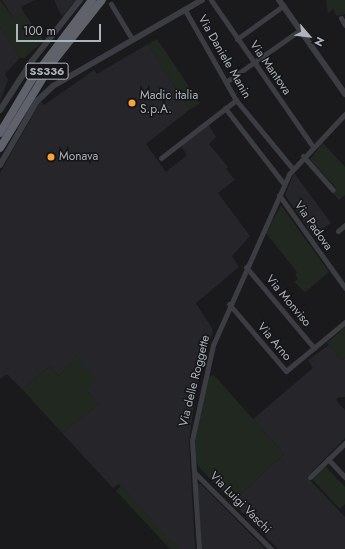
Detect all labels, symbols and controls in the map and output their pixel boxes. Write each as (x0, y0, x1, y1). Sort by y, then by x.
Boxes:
street label: Via Daniele Manin (194, 13, 254, 101)
scale bar (18, 16, 103, 42)
north arrow (289, 16, 329, 56)
text: 100 m (23, 22, 56, 40)
text: N (310, 34, 329, 49)
street label: Via Mantova (246, 38, 294, 98)
road number: SS336 (25, 62, 69, 80)
place label: Madic italia S.p.A. (140, 89, 198, 117)
marker: Madic italia S.p.A. (127, 98, 137, 108)
place label: Monava (59, 150, 98, 164)
marker: Monava (46, 152, 56, 162)
street label: Via Padova (291, 199, 335, 253)
street label: Via Monviso (262, 272, 314, 330)
street label: Via Arno (254, 320, 294, 364)
street label: Via delle Roggette (177, 334, 213, 428)
street label: Via Luigi Vaschi (206, 469, 274, 537)

